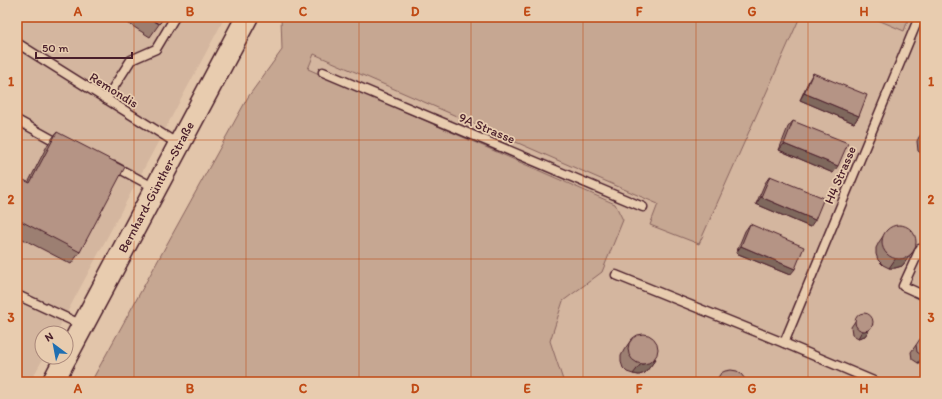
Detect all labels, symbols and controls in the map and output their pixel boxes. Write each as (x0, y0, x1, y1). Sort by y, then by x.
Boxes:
text: A (73, 4, 83, 19)
text: B (186, 4, 195, 19)
text: C (299, 4, 308, 19)
text: D (411, 4, 420, 19)
text: E (523, 4, 531, 19)
text: F (636, 4, 643, 19)
text: G (748, 4, 757, 19)
text: H (860, 4, 869, 19)
scale bar (36, 34, 132, 60)
text: 50 m (42, 41, 68, 55)
street label: Remondis (87, 69, 141, 111)
text: 1 (8, 74, 14, 89)
text: 1 (928, 74, 934, 89)
street label: 9A Strasse (457, 109, 517, 147)
street label: Bernhard-Günther-Straße (115, 119, 197, 255)
street label: H4 Strasse (821, 144, 859, 206)
text: 2 (8, 192, 15, 207)
text: 2 (928, 192, 935, 207)
text: 3 (7, 310, 15, 325)
text: 3 (927, 310, 935, 325)
north arrow (34, 325, 74, 365)
text: N (42, 329, 56, 344)
text: A (73, 381, 83, 396)
text: B (186, 381, 195, 396)
text: C (299, 381, 308, 396)
text: D (411, 381, 420, 396)
text: E (523, 381, 531, 396)
text: F (636, 381, 643, 396)
text: G (748, 381, 757, 396)
text: H (860, 381, 869, 396)

